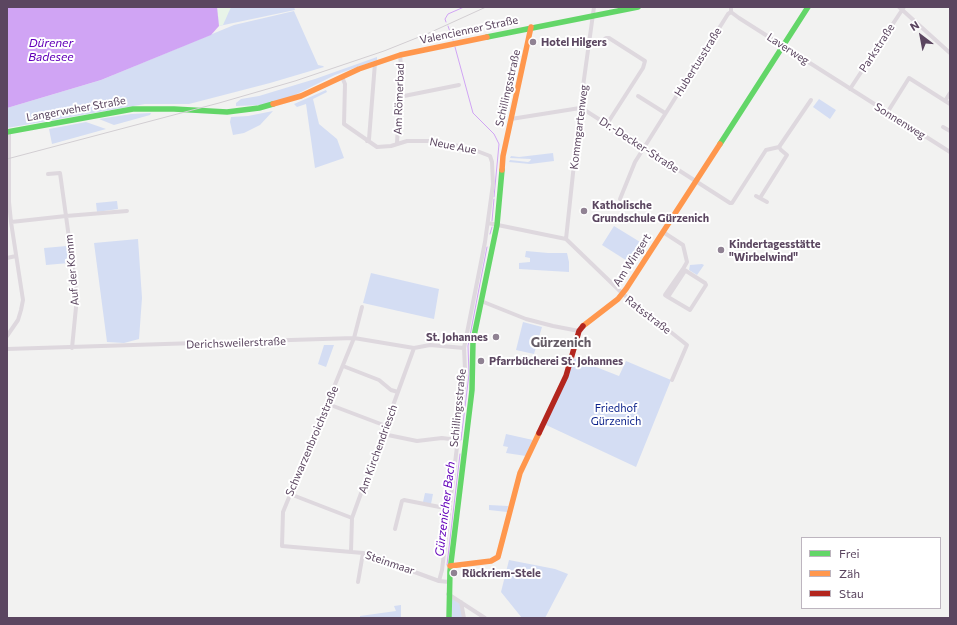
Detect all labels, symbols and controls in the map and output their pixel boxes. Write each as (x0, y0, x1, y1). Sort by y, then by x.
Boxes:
street label: Valencienner Straße (419, 13, 519, 47)
north arrow (901, 16, 941, 56)
text: N (907, 18, 921, 33)
street label: Parkstraße (856, 21, 898, 75)
street label: Hubertusstraße (672, 25, 724, 99)
street label: Laverweg (764, 30, 812, 68)
place label: Hotel Hilgers (541, 35, 607, 49)
water label: Dürener Badesee (28, 36, 74, 64)
marker: Hotel Hilgers (528, 37, 538, 47)
street label: Schillingsstraße (493, 48, 523, 128)
street label: Am Römerbad (391, 63, 407, 135)
street label: Kommgartenweg (567, 84, 591, 170)
street label: Langerweher Straße (25, 94, 127, 124)
street label: Sonnenweg (872, 100, 928, 142)
street label: Dr.-Decker-Straße (597, 114, 681, 176)
street label: Neue Aue (428, 135, 478, 157)
place label: Katholische Grundschule Gürzenich (592, 198, 709, 224)
marker: Katholische Grundschule Gürzenich (579, 206, 589, 216)
street label: Am Wingert (610, 231, 654, 289)
street label: Auf der Komm (62, 234, 82, 306)
place label: Kindertagesstätte "Wirbelwind" (729, 237, 821, 263)
marker: Kindertagesstätte "Wirbelwind" (716, 245, 726, 255)
street label: Ratsstraße (622, 293, 674, 337)
place label: St. Johannes (426, 330, 488, 344)
marker: St. Johannes (491, 332, 501, 342)
street label: Derichsweilerstraße (186, 335, 286, 351)
district label: Gürzenich (531, 335, 591, 351)
place label: Pfarrbücherei St. Johannes (489, 354, 623, 368)
marker: Pfarrbücherei St. Johannes (476, 356, 486, 366)
street label: Schillingsstraße (447, 368, 469, 448)
street label: Schwarzenbroichstraße (283, 384, 341, 498)
park label: Friedhof Gürzenich (591, 401, 641, 427)
street label: Am Kirchendriesch (356, 403, 400, 495)
water label: Gürzenicher Bach (432, 461, 458, 557)
legend (801, 537, 941, 609)
text: Frei (839, 546, 860, 560)
street label: Steinmaar (364, 548, 416, 578)
place label: Rückriem-Stele (462, 566, 541, 580)
text: Zäh (839, 566, 860, 580)
marker: Rückriem-Stele (449, 568, 459, 578)
text: Stau (839, 586, 864, 600)

